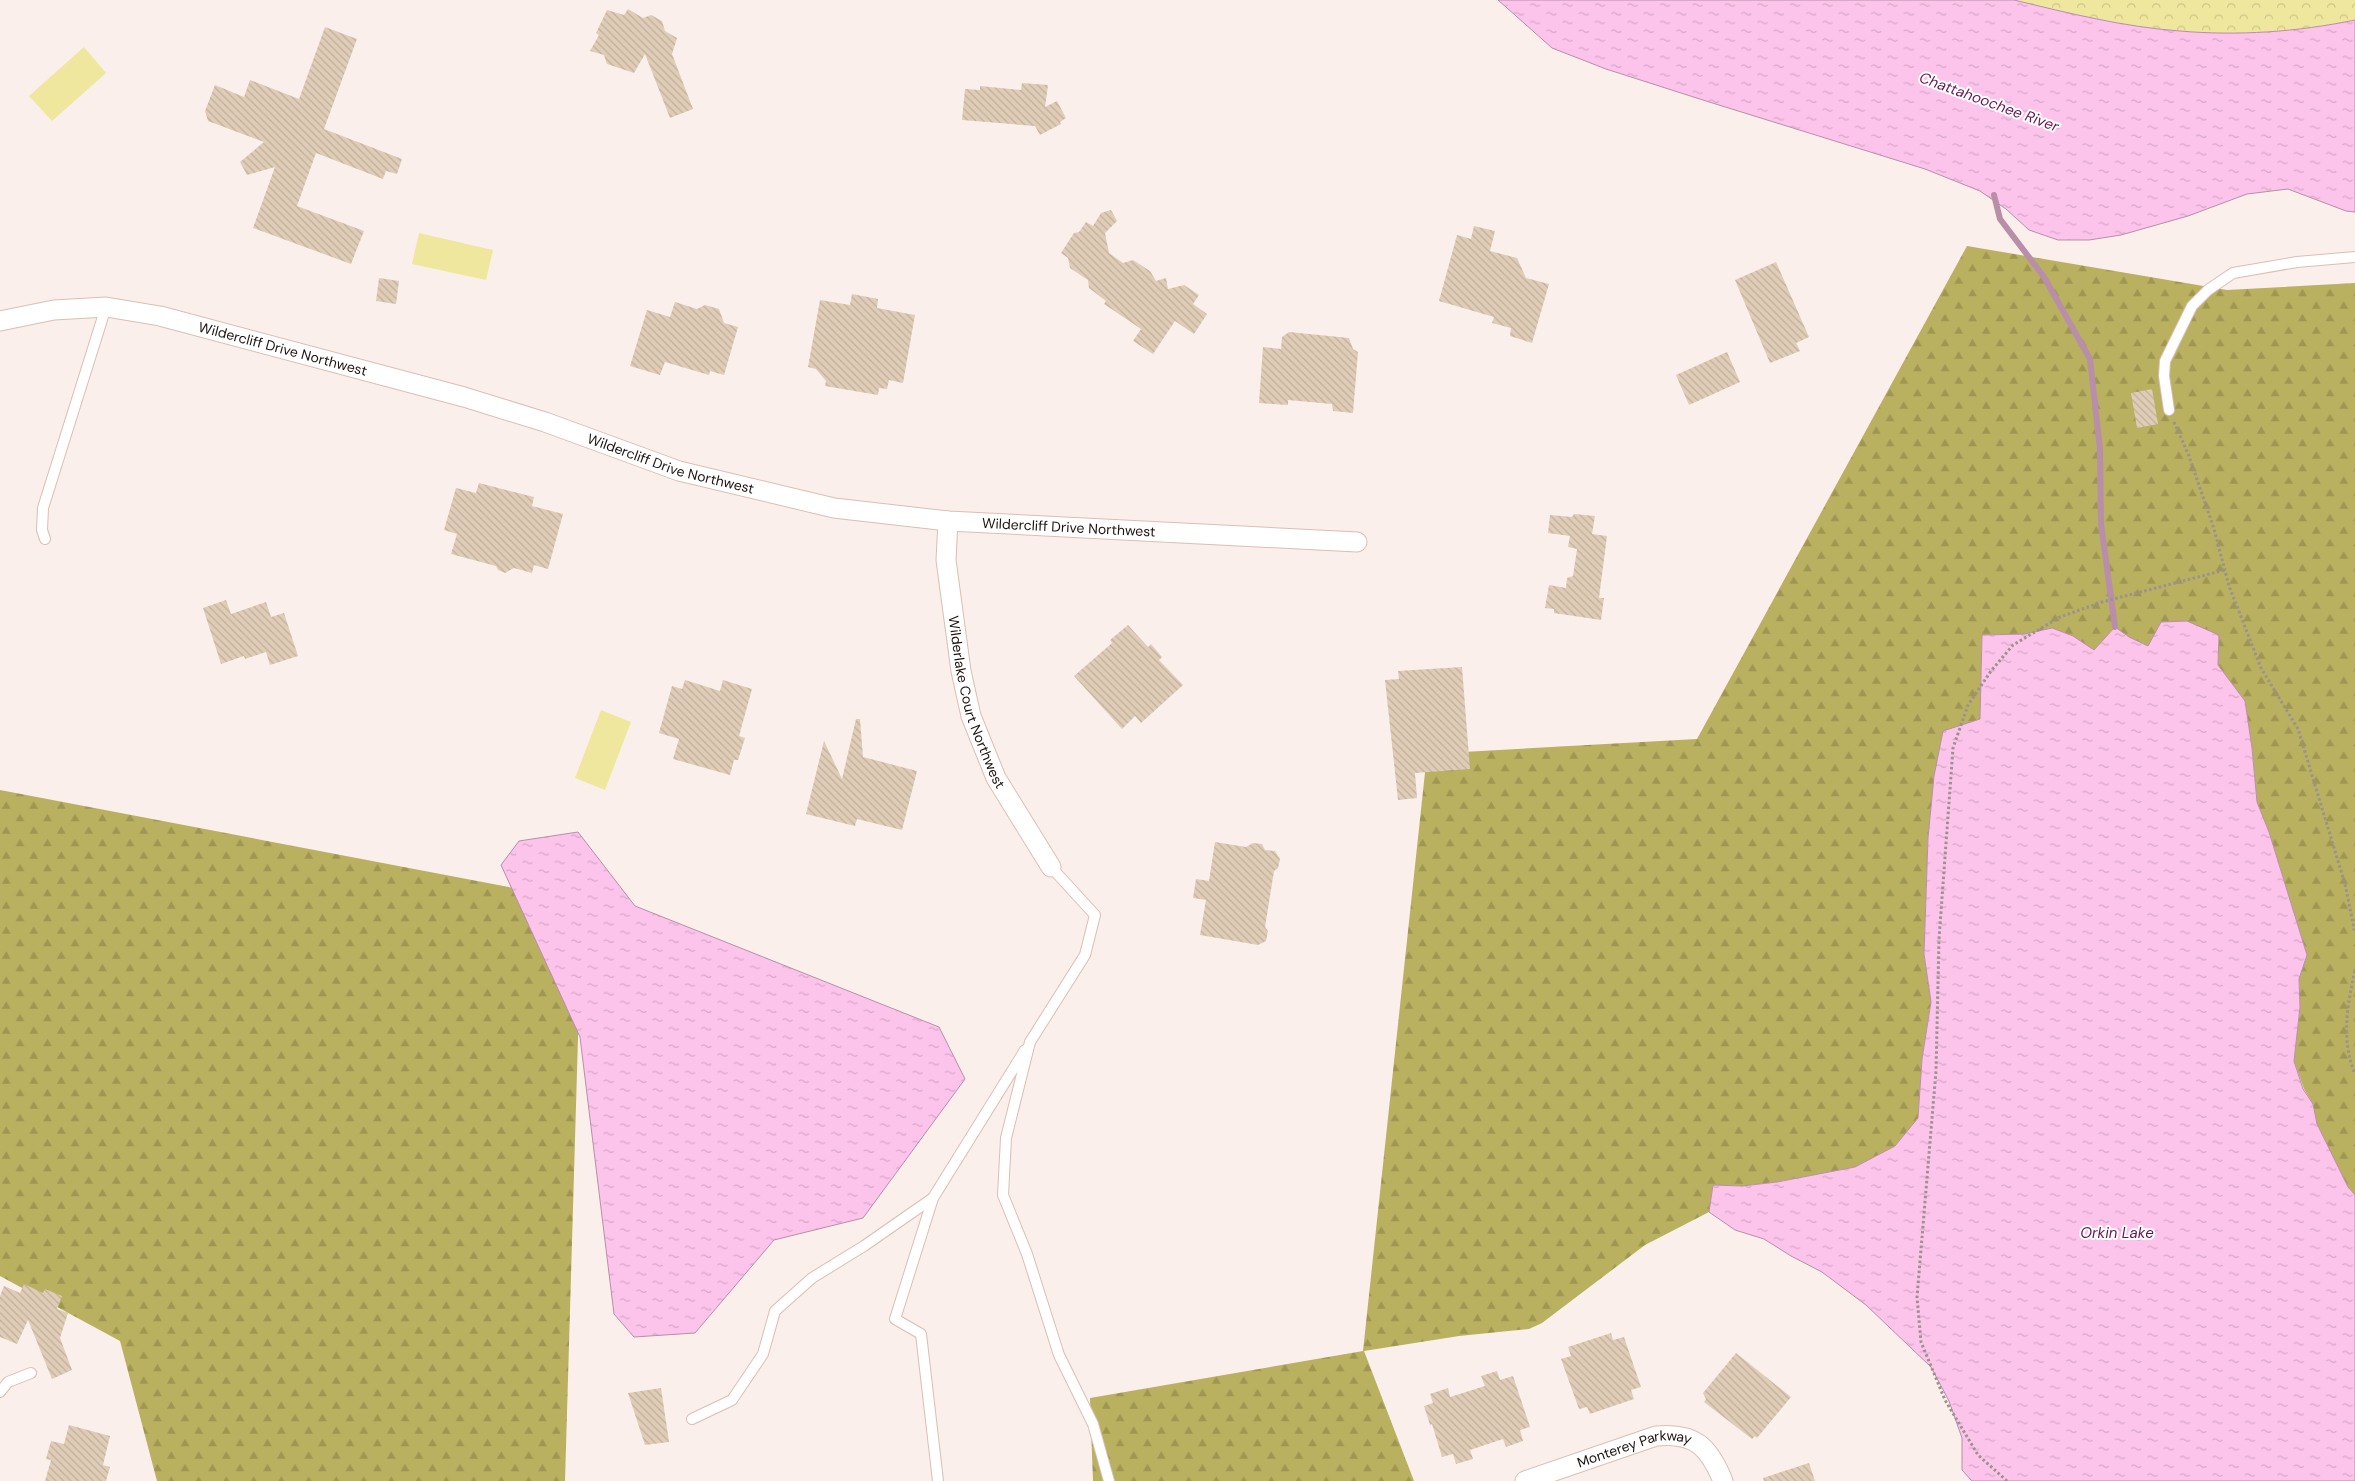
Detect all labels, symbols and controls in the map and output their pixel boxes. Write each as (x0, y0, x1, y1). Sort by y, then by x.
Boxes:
water label: Chattahoochee River (1916, 67, 2062, 137)
street label: Wildercliff Drive Northwest (196, 318, 369, 380)
street label: Wildercliff Drive Northwest (585, 429, 756, 498)
street label: Wildercliff Drive Northwest (982, 514, 1156, 541)
street label: Wilderlake Court Northwest (945, 615, 1009, 792)
water label: Orkin Lake (2080, 1223, 2154, 1243)
street label: Monterey Parkway (1575, 1426, 1695, 1471)

